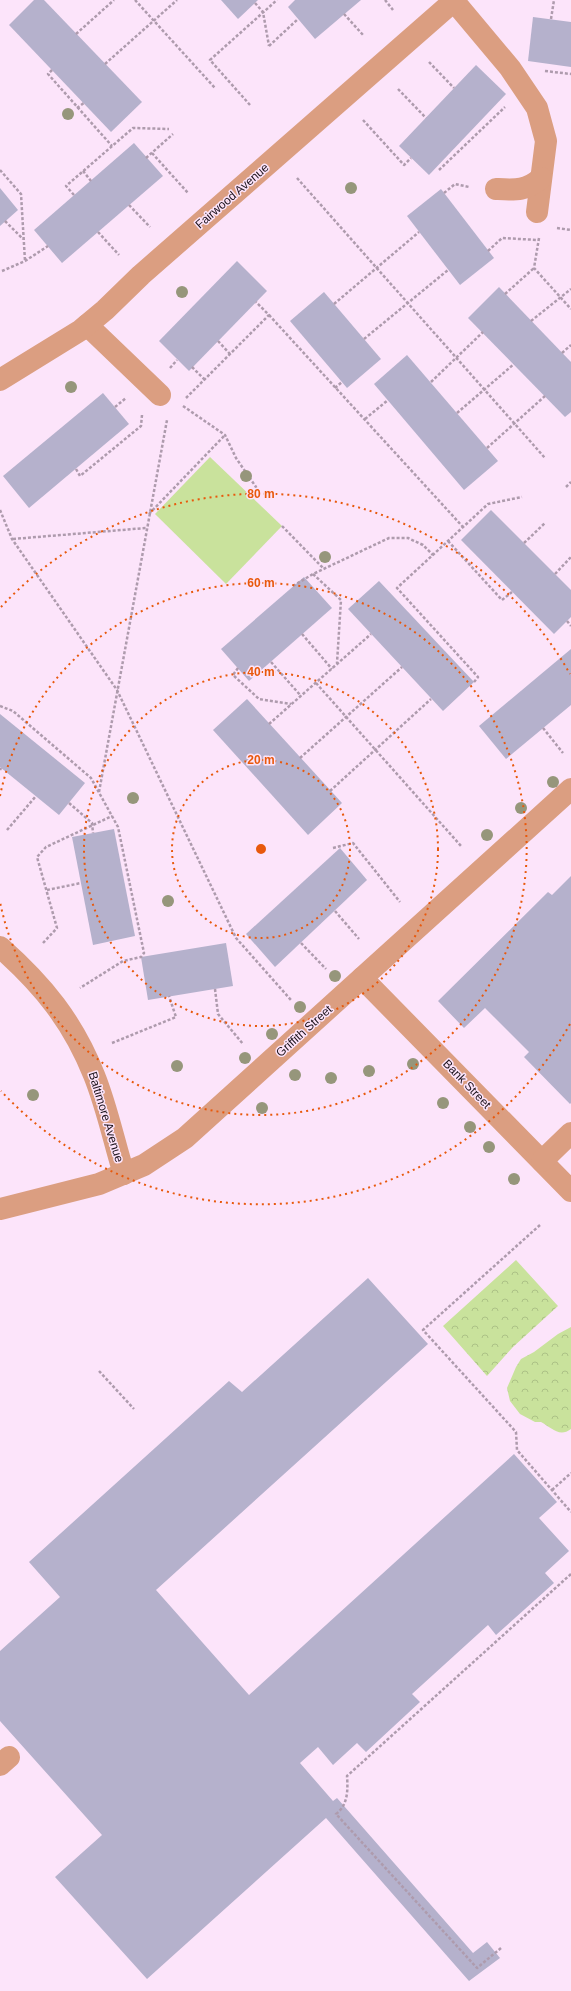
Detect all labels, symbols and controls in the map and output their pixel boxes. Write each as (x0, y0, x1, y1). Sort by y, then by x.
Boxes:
street label: Fairwood Avenue (192, 160, 272, 232)
text: 80 m (247, 487, 275, 501)
text: 60 m (247, 576, 275, 590)
text: 40 m (247, 665, 275, 679)
text: 20 m (247, 753, 275, 767)
centre of rings (254, 842, 268, 856)
street label: Griffith Street (273, 1002, 335, 1060)
street label: Bank Street (440, 1057, 494, 1112)
street label: Baltimore Avenue (86, 1070, 127, 1164)

